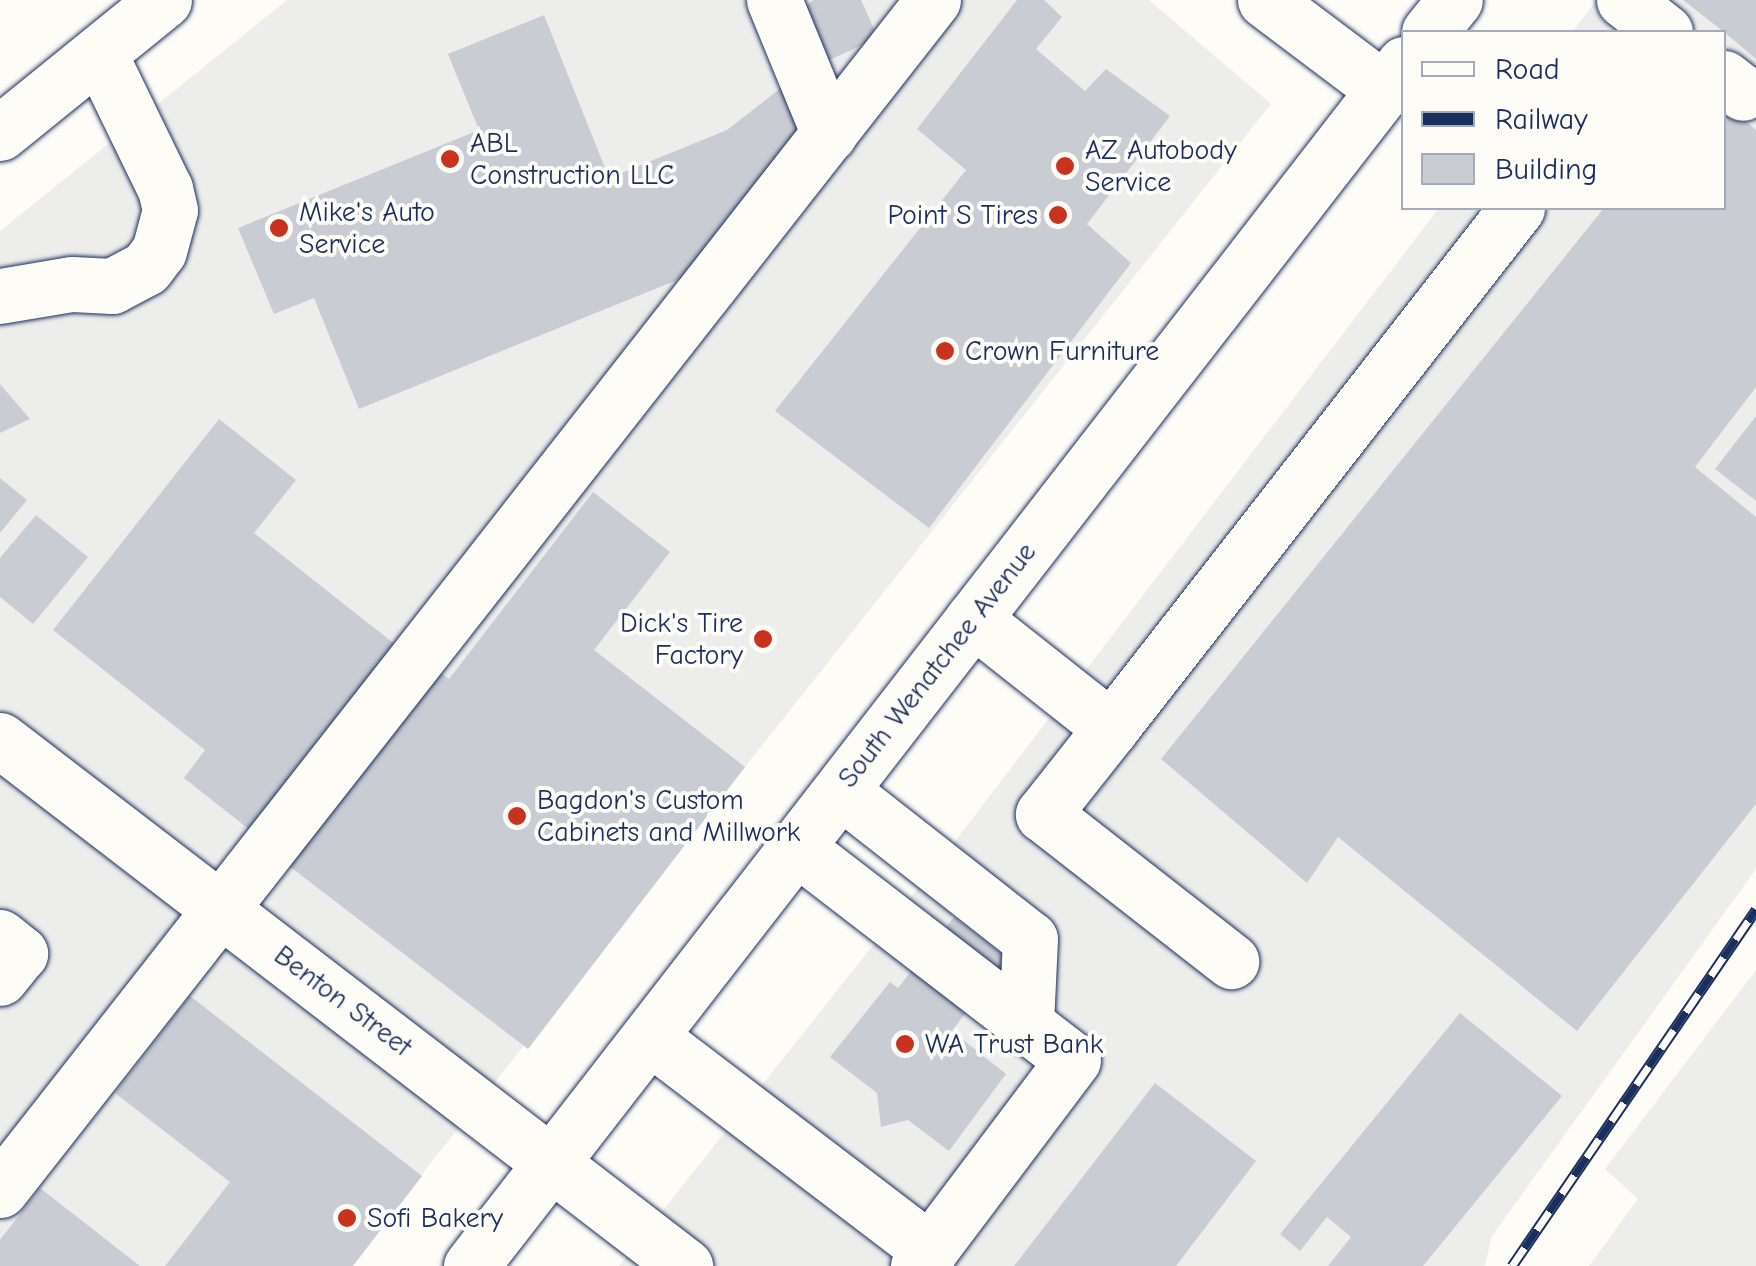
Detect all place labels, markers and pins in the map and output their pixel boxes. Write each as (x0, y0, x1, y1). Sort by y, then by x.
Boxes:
place label: ABL Construction LLC (470, 126, 674, 192)
place label: AZ Autobody Service (1085, 133, 1237, 199)
marker: ABL Construction LLC (439, 148, 461, 170)
marker: AZ Autobody Service (1054, 155, 1076, 177)
place label: Mike's Auto Service (299, 195, 435, 261)
place label: Point S Tires (887, 198, 1038, 232)
marker: Point S Tires (1047, 204, 1069, 226)
marker: Mike's Auto Service (268, 217, 290, 239)
place label: Crown Furniture (965, 334, 1159, 368)
marker: Crown Furniture (934, 340, 956, 362)
place label: Dick's Tire Factory (620, 606, 743, 672)
marker: Dick's Tire Factory (752, 628, 774, 650)
place label: Bagdon's Custom Cabinets and Millwork (537, 783, 800, 849)
marker: Bagdon's Custom Cabinets and Millwork (506, 805, 528, 827)
place label: WA Trust Bank (925, 1027, 1103, 1061)
marker: WA Trust Bank (894, 1033, 916, 1055)
place label: Sofi Bakery (367, 1201, 503, 1235)
marker: Sofi Bakery (336, 1207, 358, 1229)

